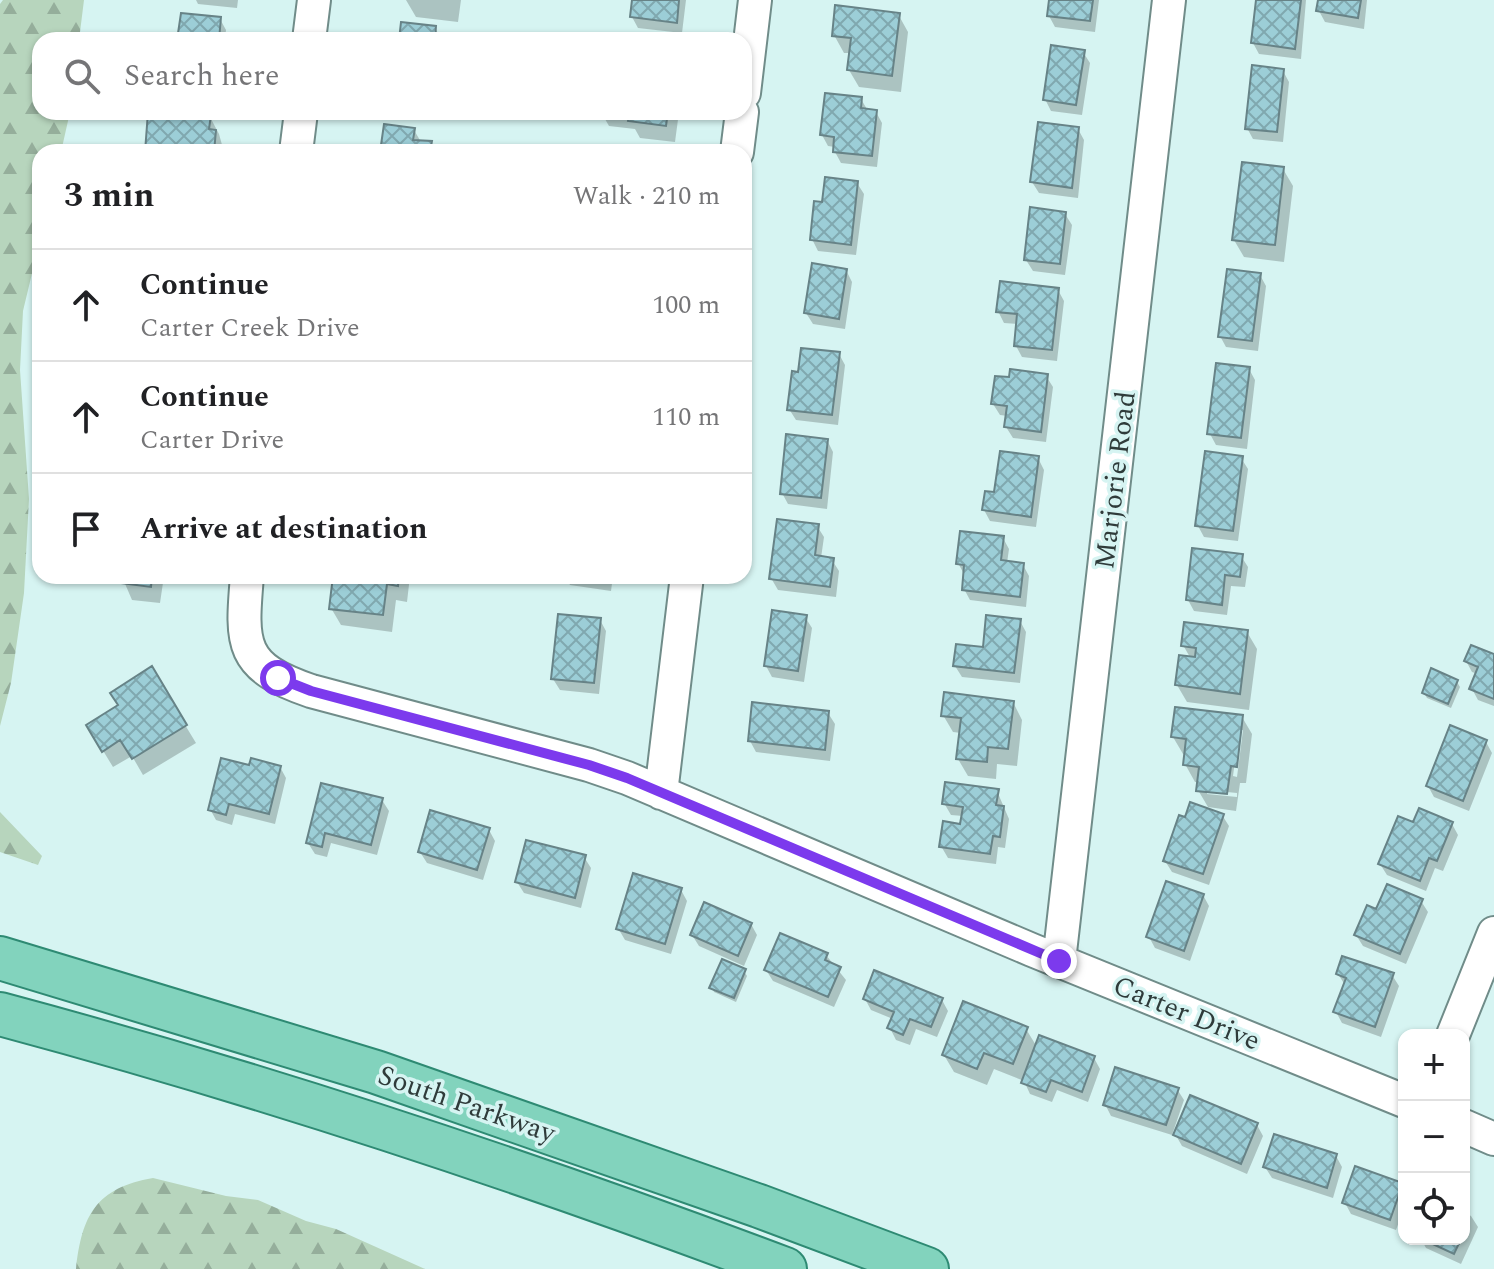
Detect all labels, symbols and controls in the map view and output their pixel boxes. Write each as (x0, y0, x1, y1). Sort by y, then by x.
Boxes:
search box (32, 32, 752, 120)
text: Search here (124, 53, 280, 99)
icon: search (60, 54, 104, 98)
text: 3 min (64, 170, 154, 222)
text: Walk · 210 m (573, 176, 720, 216)
text: Continue (140, 262, 269, 308)
icon: ahead (64, 283, 108, 327)
text: 100 m (652, 285, 720, 325)
text: Carter Creek Drive (140, 308, 360, 348)
text: Continue (140, 374, 269, 420)
street label: Marjorie Road (1083, 389, 1148, 572)
icon: ahead (64, 395, 108, 439)
text: 110 m (652, 397, 720, 437)
text: Carter Drive (140, 420, 284, 460)
text: Arrive at destination (140, 506, 427, 552)
icon: arrive (64, 507, 108, 551)
route start (260, 660, 296, 696)
route end (1041, 943, 1077, 979)
street label: Carter Drive (1106, 964, 1266, 1062)
map controls (1398, 1029, 1470, 1245)
button: + (1398, 1029, 1470, 1101)
street label: South Parkway (372, 1054, 563, 1155)
button: − (1398, 1101, 1470, 1173)
button: locate (1398, 1173, 1470, 1245)

